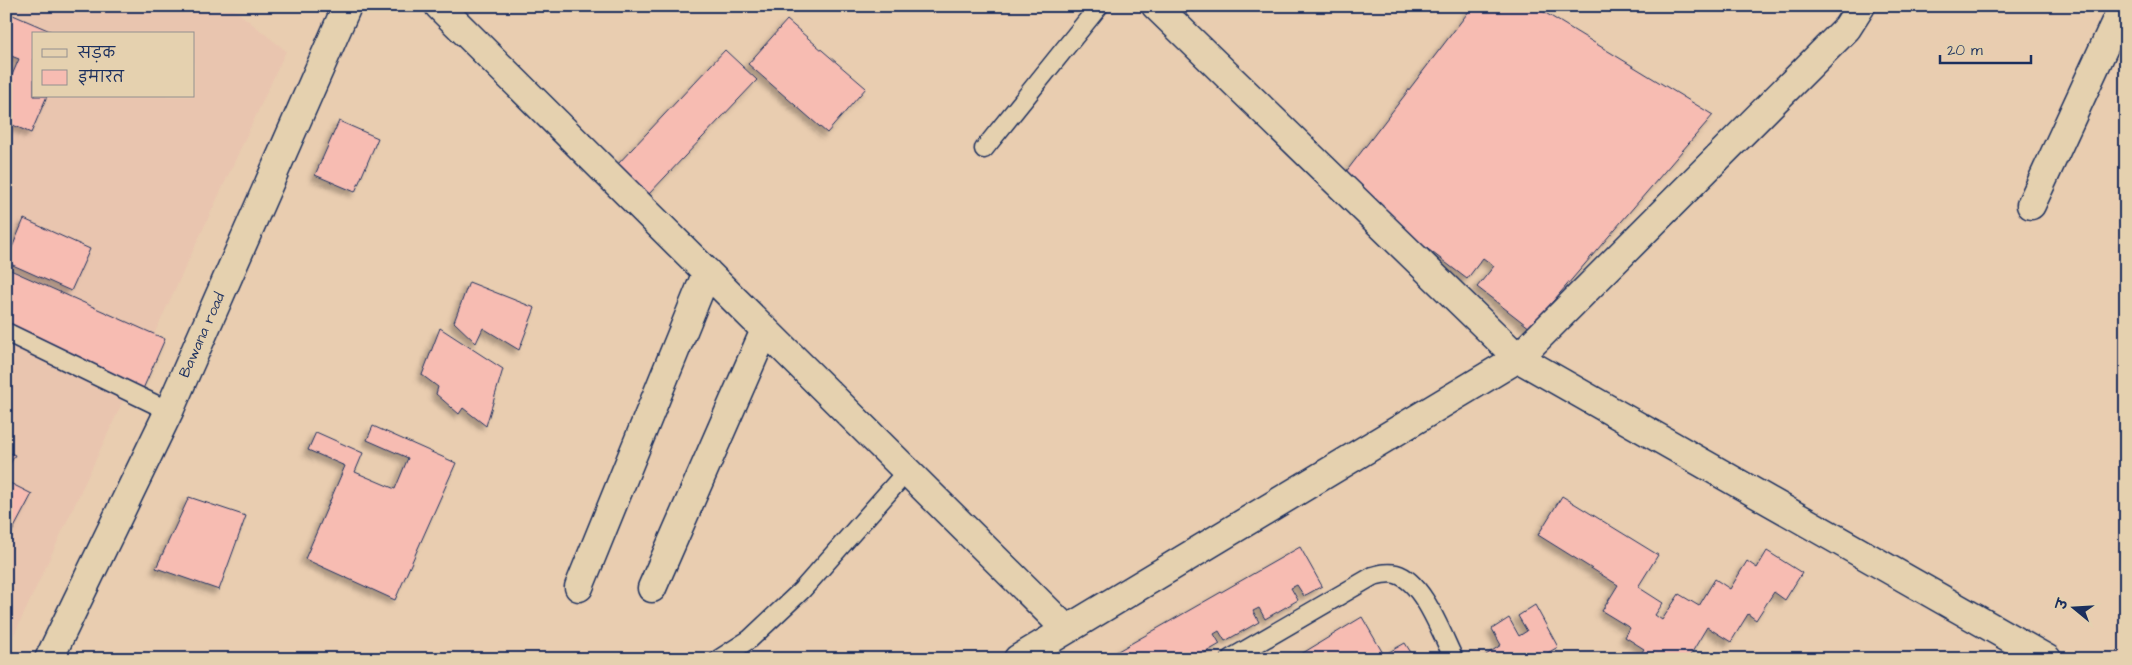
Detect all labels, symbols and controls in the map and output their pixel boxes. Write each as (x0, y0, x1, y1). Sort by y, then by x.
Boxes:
legend (32, 32, 195, 98)
scale bar (1940, 32, 2031, 64)
text: 20 m (1947, 40, 1983, 61)
text: सड़क (77, 43, 116, 64)
text: इमारत (78, 67, 125, 88)
street label: Bawana road (174, 289, 230, 381)
north arrow (2050, 582, 2100, 632)
text: उ (2051, 595, 2074, 614)

